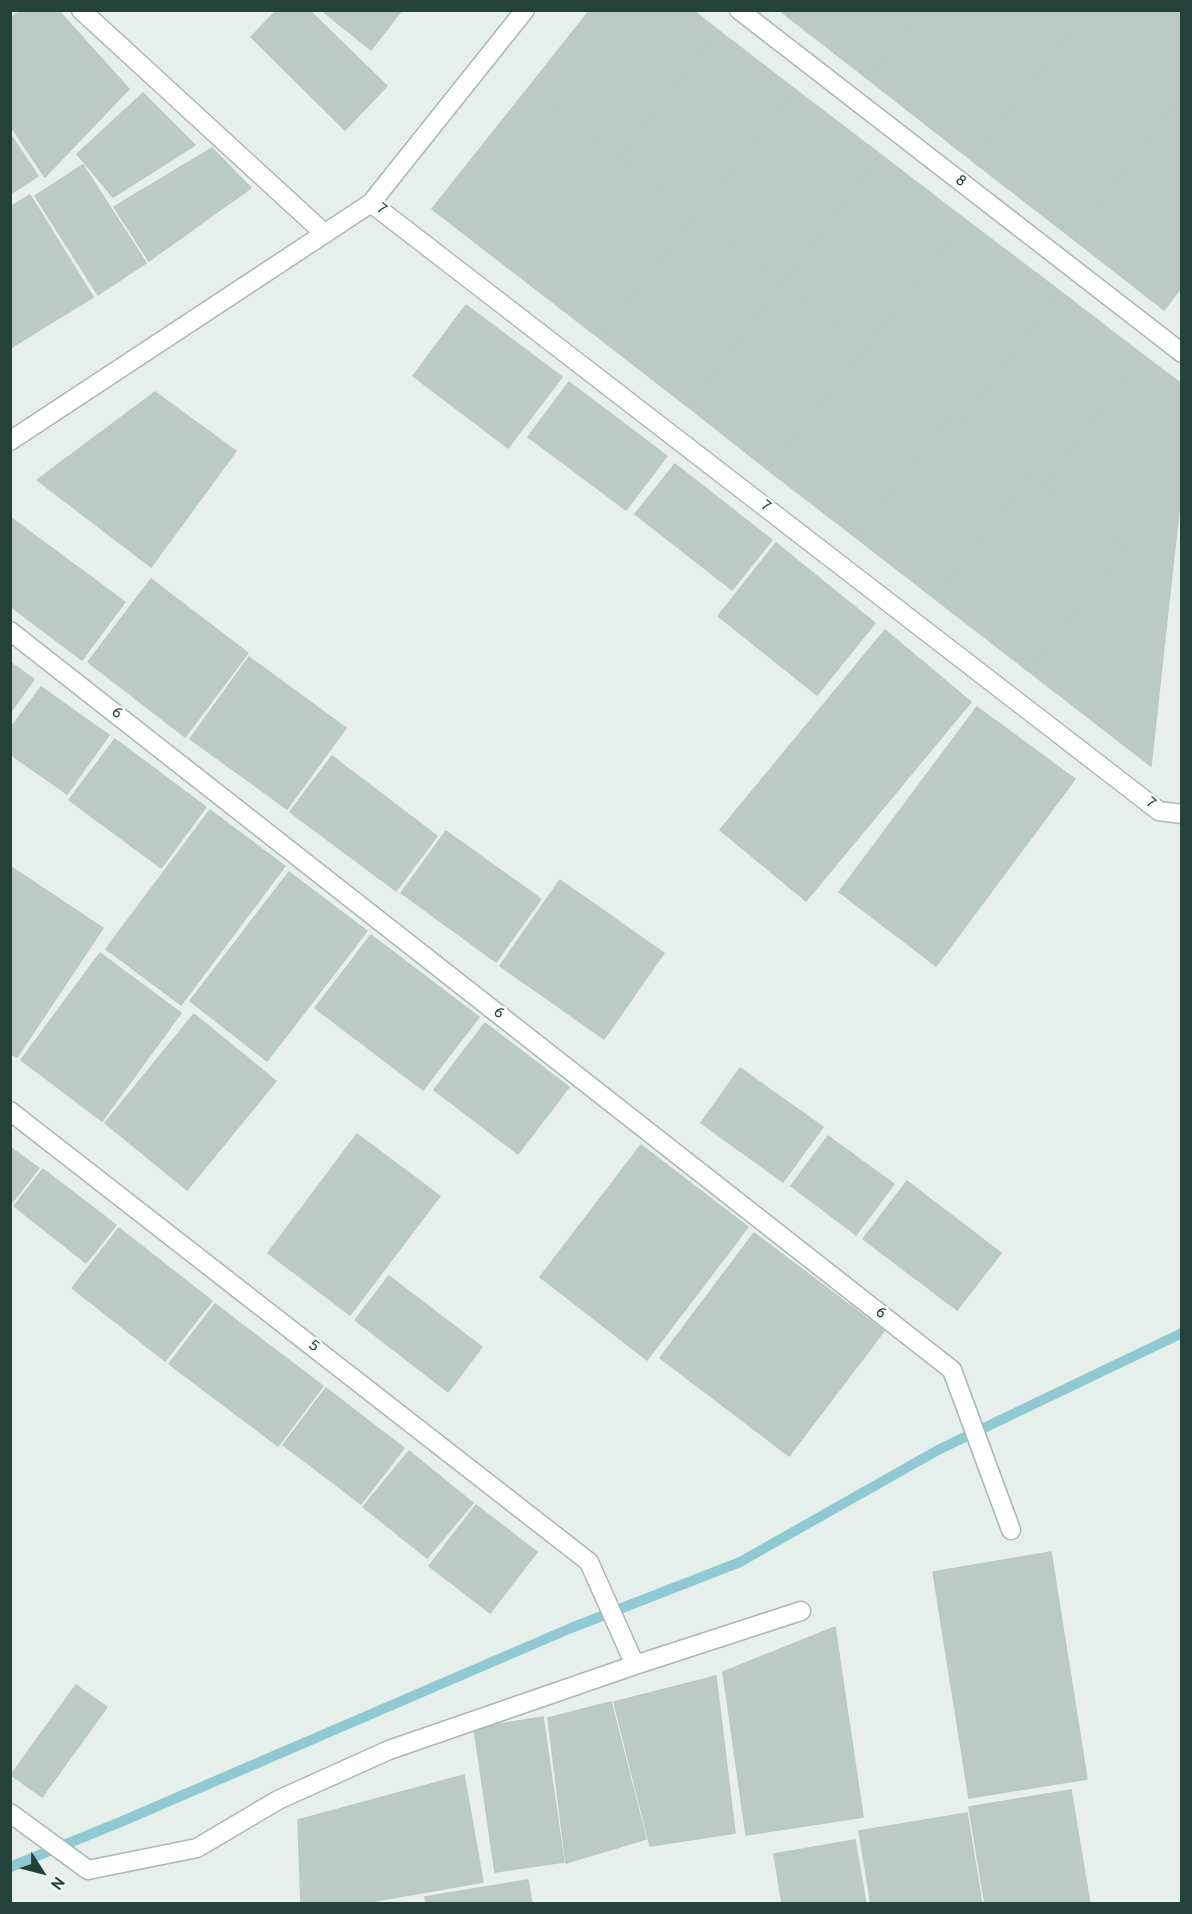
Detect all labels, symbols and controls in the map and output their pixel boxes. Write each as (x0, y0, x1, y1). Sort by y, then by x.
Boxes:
street label: 8 (951, 172, 969, 192)
street label: 7 (372, 200, 390, 220)
street label: 7 (756, 497, 774, 517)
street label: 6 (107, 704, 125, 724)
street label: 7 (1141, 794, 1159, 814)
street label: 6 (489, 1004, 507, 1024)
street label: 6 (871, 1304, 889, 1324)
street label: 5 (304, 1337, 322, 1357)
north arrow (12, 1842, 72, 1902)
text: N (45, 1872, 68, 1893)

